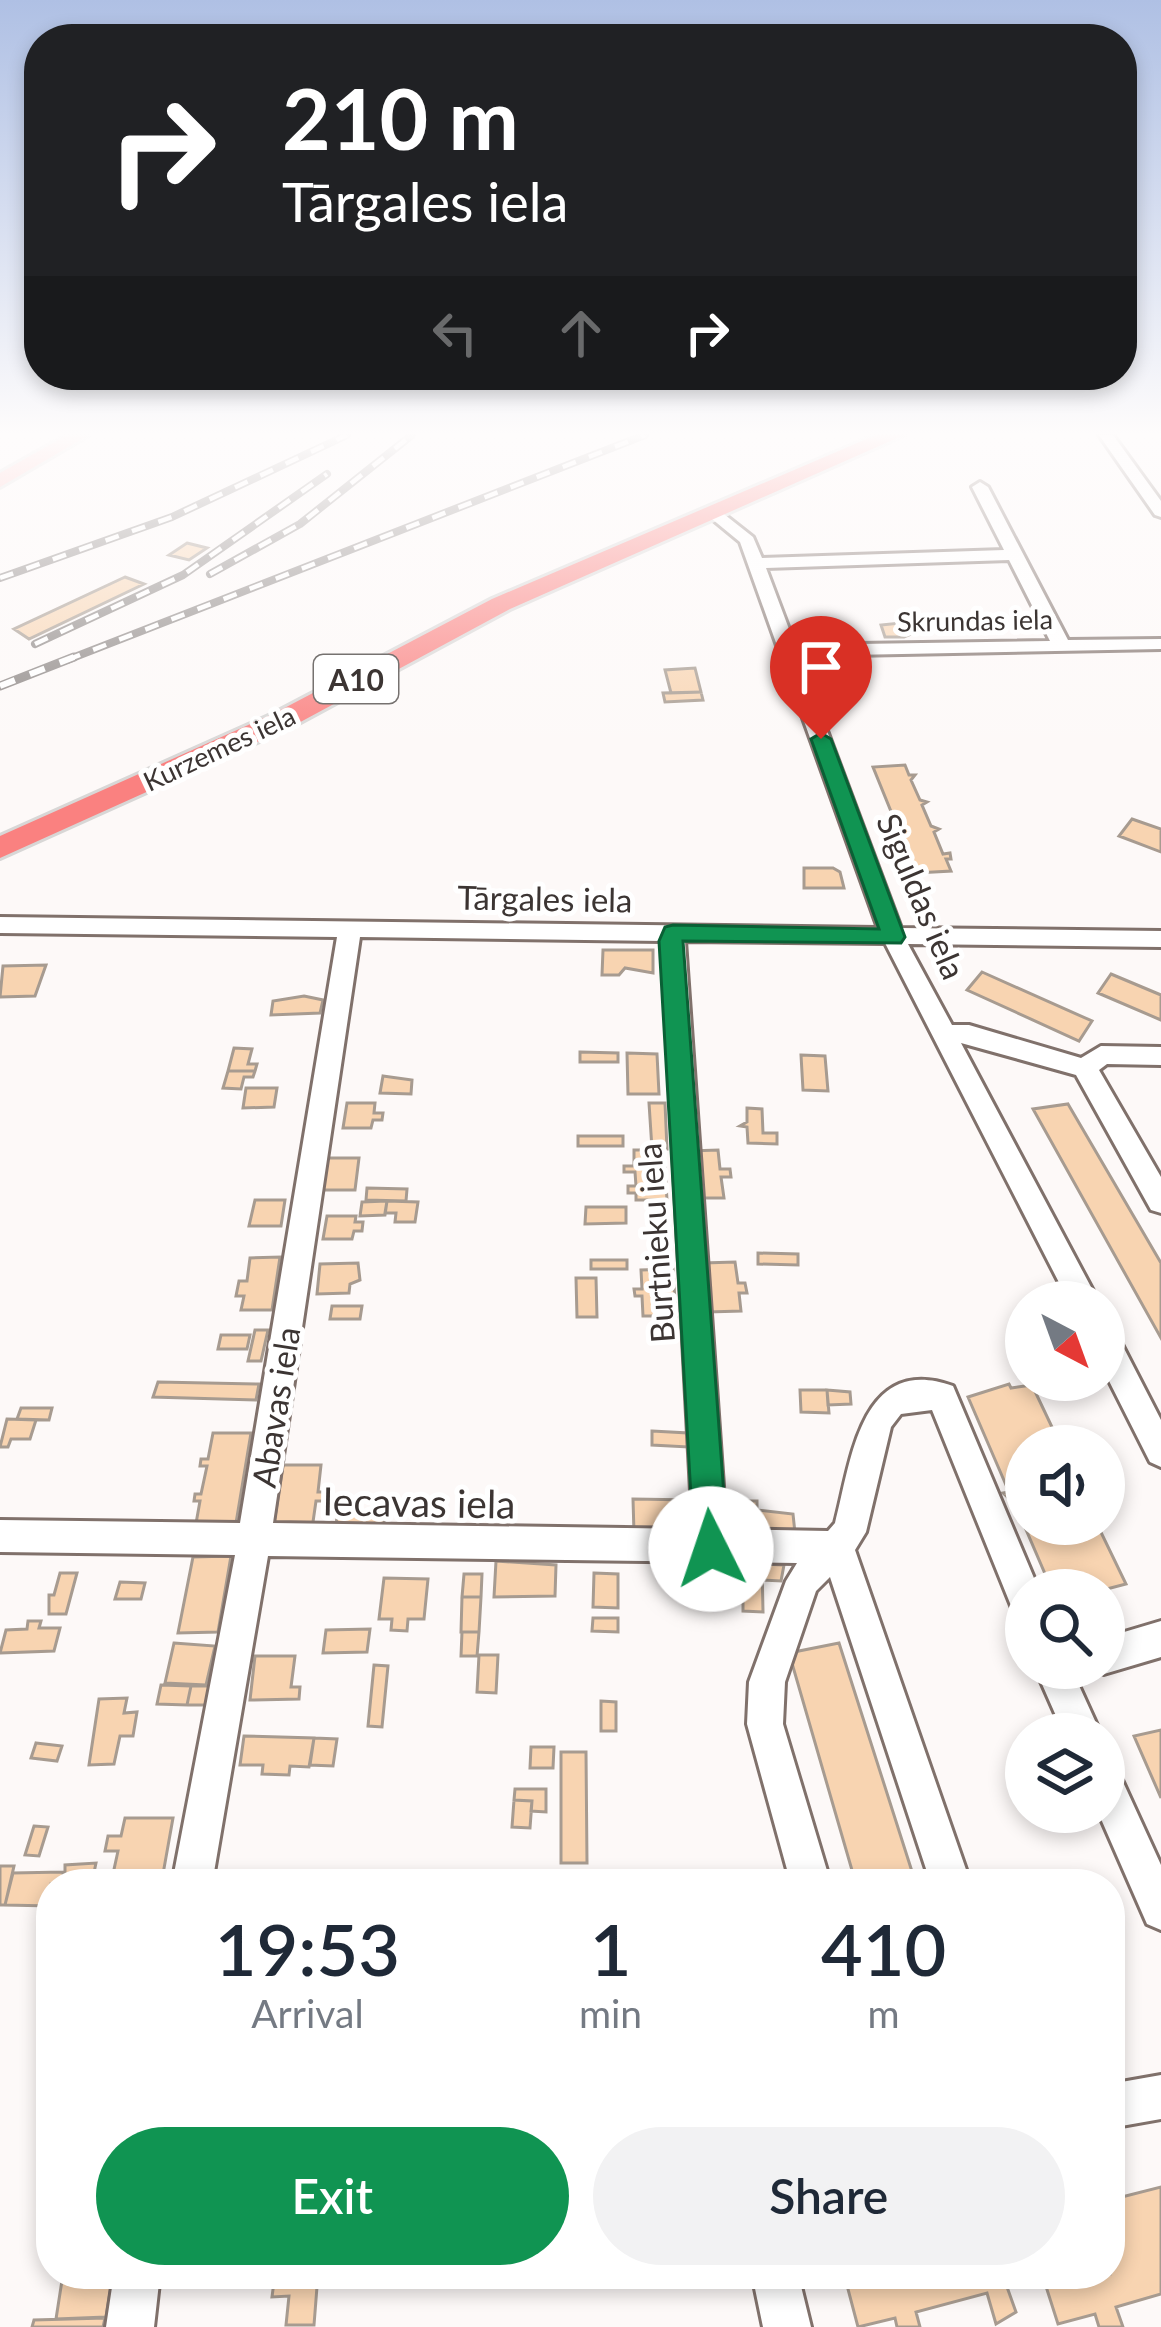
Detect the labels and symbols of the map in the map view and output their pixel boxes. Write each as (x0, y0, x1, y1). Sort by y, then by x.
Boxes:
street label: Skrundas iela (897, 602, 1053, 638)
pin (770, 616, 872, 739)
road number: A10 (314, 655, 398, 703)
street label: Kurzemes iela (138, 698, 300, 798)
street label: Siguldas iela (869, 807, 975, 985)
street label: Tārgales iela (457, 876, 633, 920)
street label: Burtnieku iela (628, 1142, 682, 1344)
north arrow (1005, 1281, 1125, 1401)
street label: Abavas iela (243, 1324, 307, 1490)
street label: Iecavas iela (322, 1477, 516, 1527)
position arrow (648, 1486, 774, 1612)

